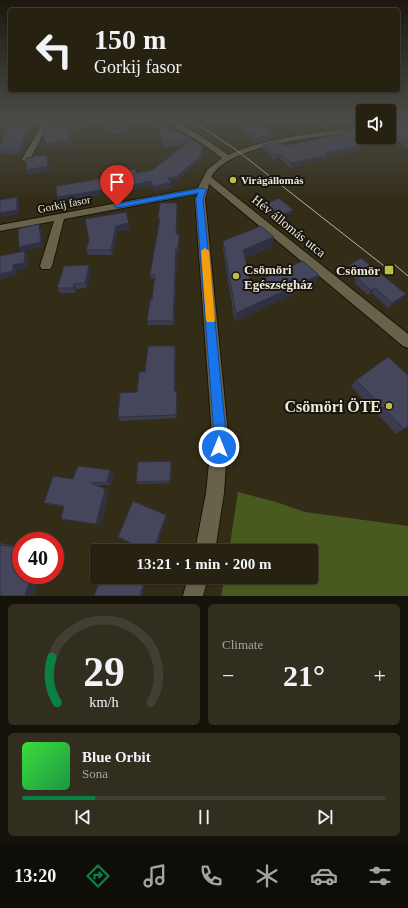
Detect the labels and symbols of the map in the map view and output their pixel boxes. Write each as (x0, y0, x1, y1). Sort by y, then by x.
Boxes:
pin (100, 165, 134, 206)
place label: Virágállomás (241, 174, 304, 186)
marker: Virágállomás (228, 175, 238, 185)
street label: Hév állomás utca (249, 192, 329, 260)
street label: Gorkij fasor (37, 193, 92, 215)
place label: Csömöri Egészségház (244, 262, 313, 292)
place label: Csömör (336, 263, 380, 278)
marker: Csömör (383, 264, 395, 276)
marker: Csömöri Egészségház (231, 271, 241, 281)
place label: Csömöri ÖTE (285, 398, 381, 415)
marker: Csömöri ÖTE (384, 401, 394, 411)
position arrow (198, 426, 240, 468)
speed limit sign: 40 (12, 532, 64, 584)

